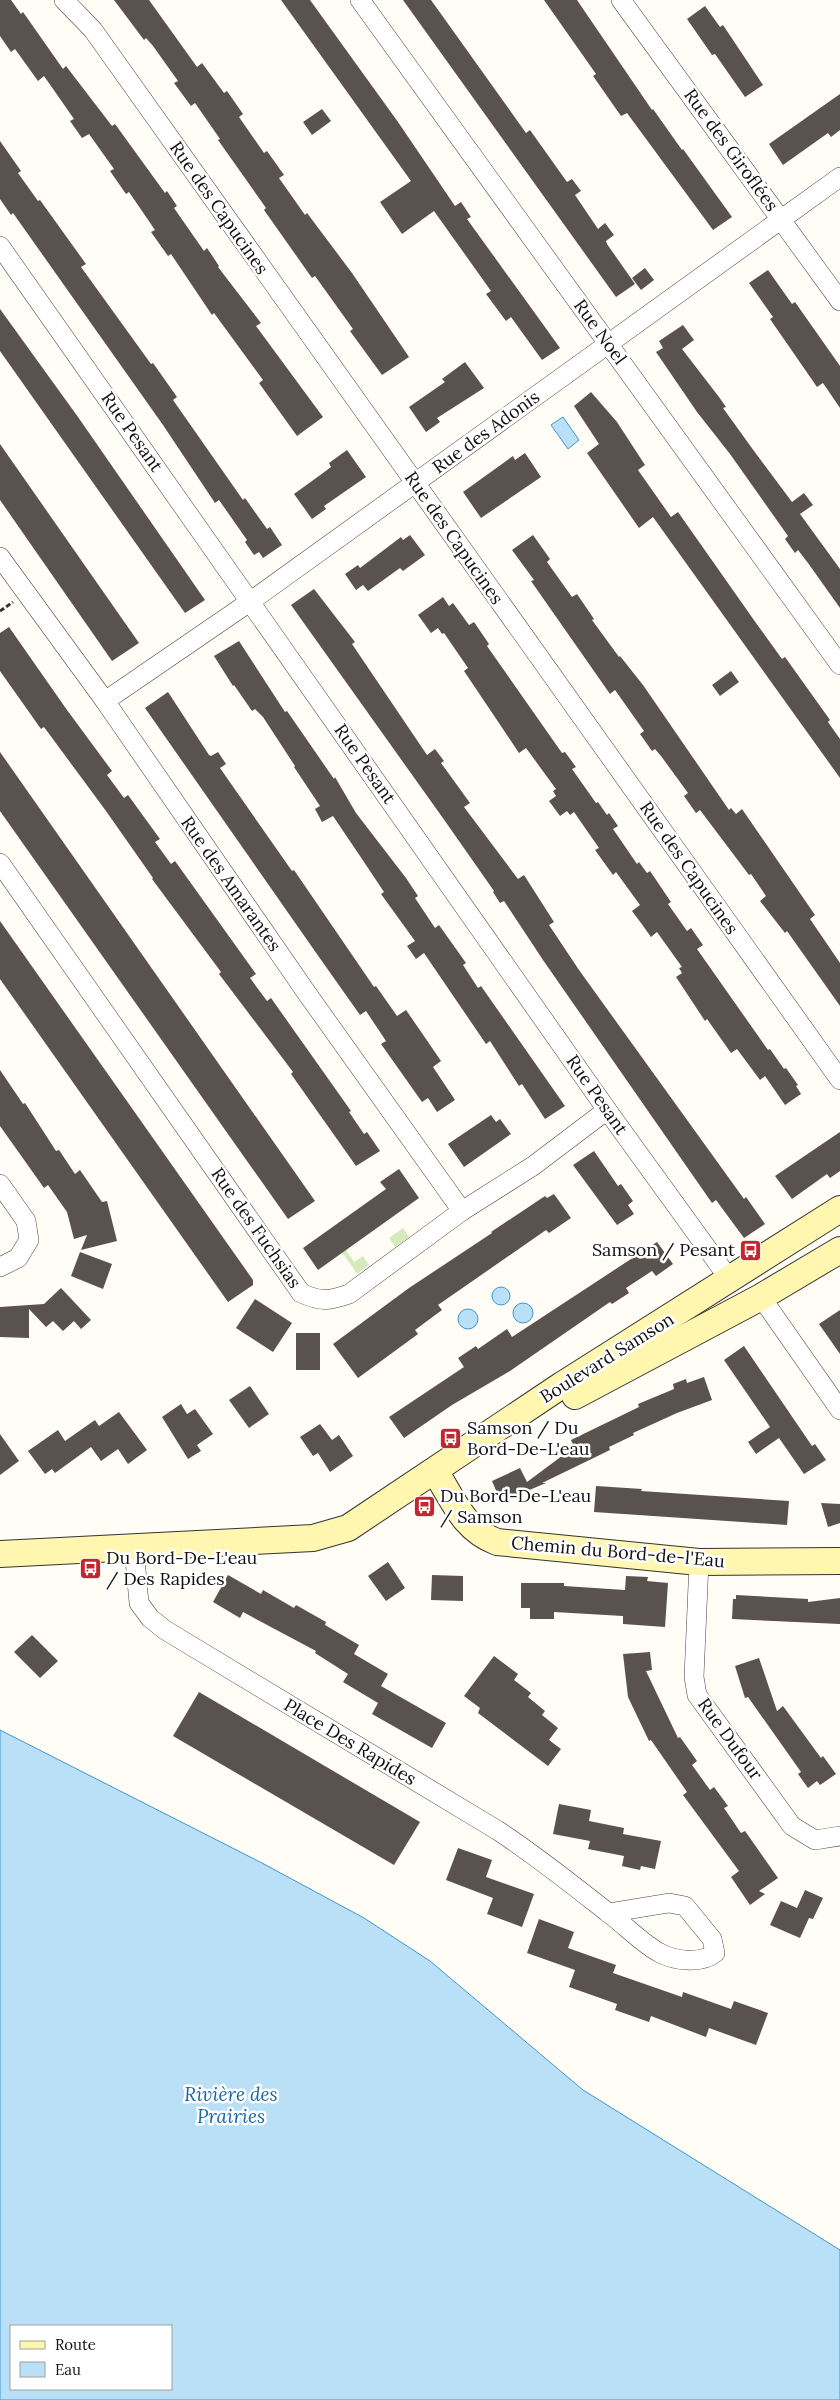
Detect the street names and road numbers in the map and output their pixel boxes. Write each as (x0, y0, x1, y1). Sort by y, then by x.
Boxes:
street label: Rue des Giroflées (679, 84, 784, 216)
street label: Rue des Capucines (165, 137, 274, 279)
street label: Rue Noel (569, 295, 632, 369)
street label: Rue des Adonis (428, 385, 544, 478)
street label: Rue Pesant (96, 387, 168, 476)
street label: Rue des Capucines (400, 467, 509, 609)
street label: Rue Pesant (329, 719, 401, 808)
street label: Rue des Capucines (635, 797, 744, 939)
street label: Rue des Amarantes (176, 812, 287, 956)
street label: Rue Pesant (561, 1050, 633, 1139)
street label: Rue des Fuchsias (206, 1163, 307, 1292)
street label: Boulevard Samson (535, 1307, 678, 1408)
street label: Chemin du Bord-de-l'Eau (510, 1531, 726, 1572)
street label: Place Des Rapides (280, 1693, 421, 1790)
street label: Rue Dufour (693, 1693, 768, 1784)

